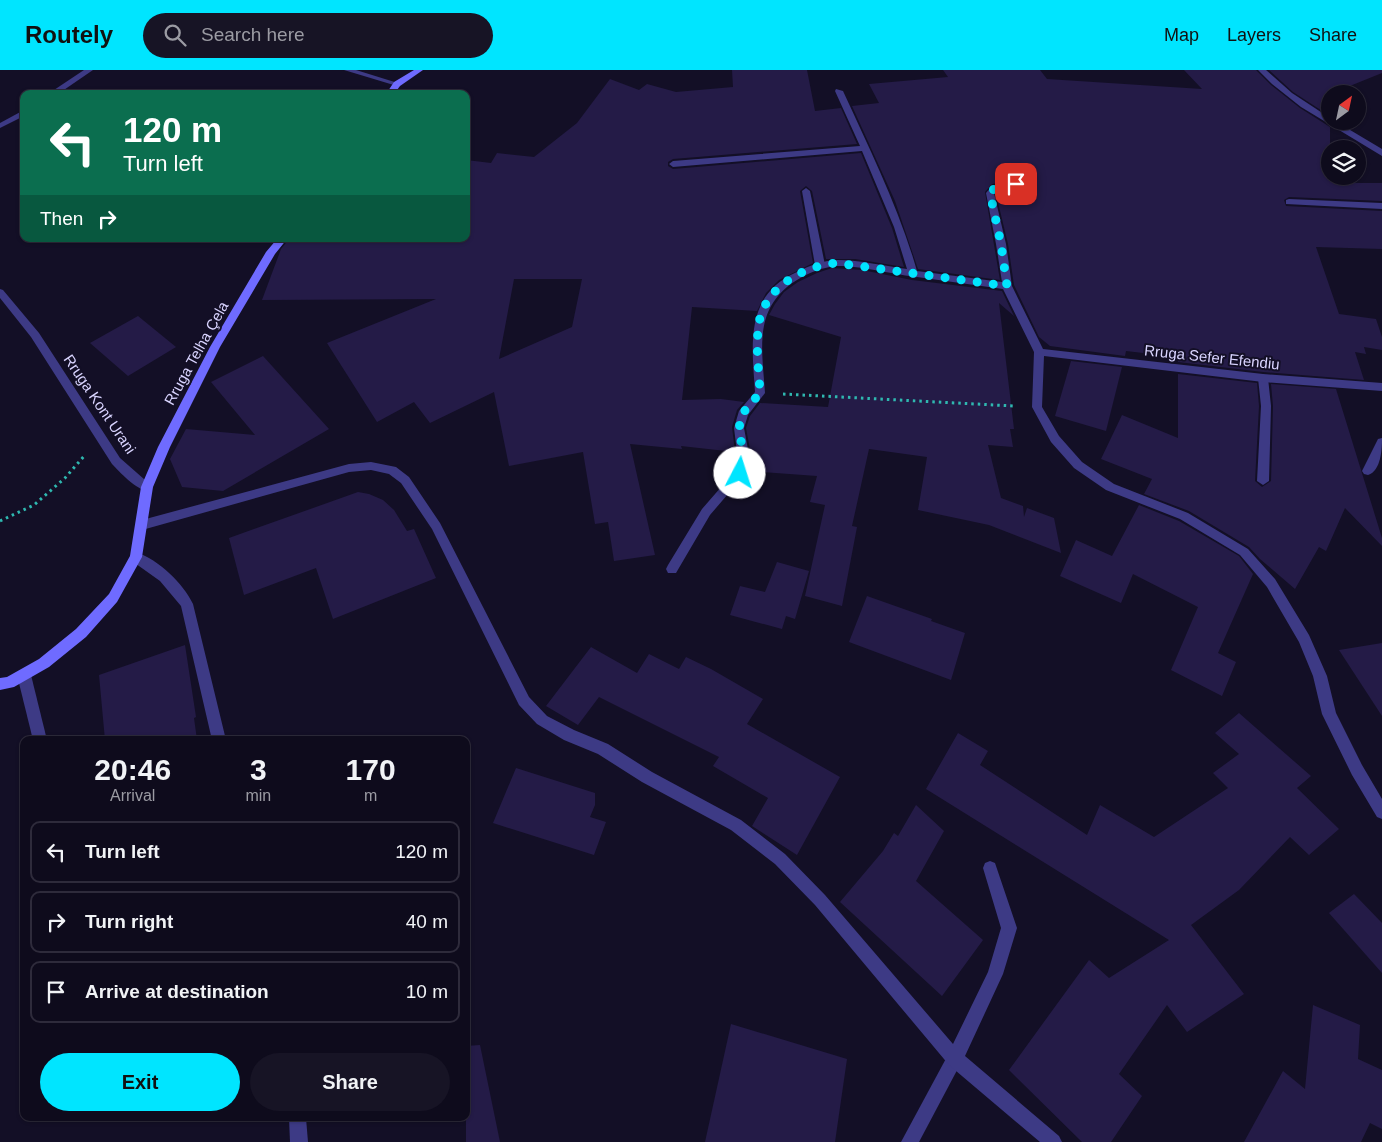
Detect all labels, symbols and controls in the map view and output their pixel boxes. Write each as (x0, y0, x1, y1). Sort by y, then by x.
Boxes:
search box (143, 13, 493, 58)
text: Routely (25, 21, 113, 48)
icon: search (161, 21, 189, 49)
text: Search here (201, 24, 305, 45)
text: Map (1164, 25, 1199, 45)
text: Layers (1227, 25, 1281, 45)
text: Share (1309, 25, 1357, 45)
north arrow (1321, 85, 1366, 130)
map controls (1321, 85, 1366, 185)
icon: left (40, 110, 105, 175)
text: 120 m (123, 110, 222, 149)
button: layers (1321, 140, 1366, 185)
text: Turn left (123, 151, 203, 176)
pin (995, 163, 1037, 205)
icon: arrive (1002, 170, 1030, 198)
icon: right (93, 205, 121, 233)
text: Then (40, 208, 83, 229)
street label: Rruga Telha Çela (161, 298, 232, 408)
street label: Rruga Sefer Efendiu (1144, 341, 1280, 373)
street label: Rruga Kont Urani (61, 351, 139, 457)
position arrow (713, 446, 765, 498)
text: 20:46 (94, 753, 171, 786)
text: 3 (250, 753, 267, 786)
text: 170 (346, 753, 396, 786)
text: Arrival (110, 787, 155, 804)
text: min (245, 787, 271, 804)
text: m (364, 787, 377, 804)
icon: left (42, 838, 70, 866)
text: Turn left (85, 841, 160, 862)
text: 120 m (395, 841, 448, 862)
icon: right (42, 908, 70, 936)
text: Turn right (85, 911, 173, 932)
text: 40 m (406, 911, 448, 932)
icon: arrive (42, 978, 70, 1006)
text: Arrive at destination (85, 981, 269, 1002)
text: 10 m (406, 981, 448, 1002)
button: Exit (40, 1053, 240, 1111)
button: Share (250, 1053, 450, 1111)

